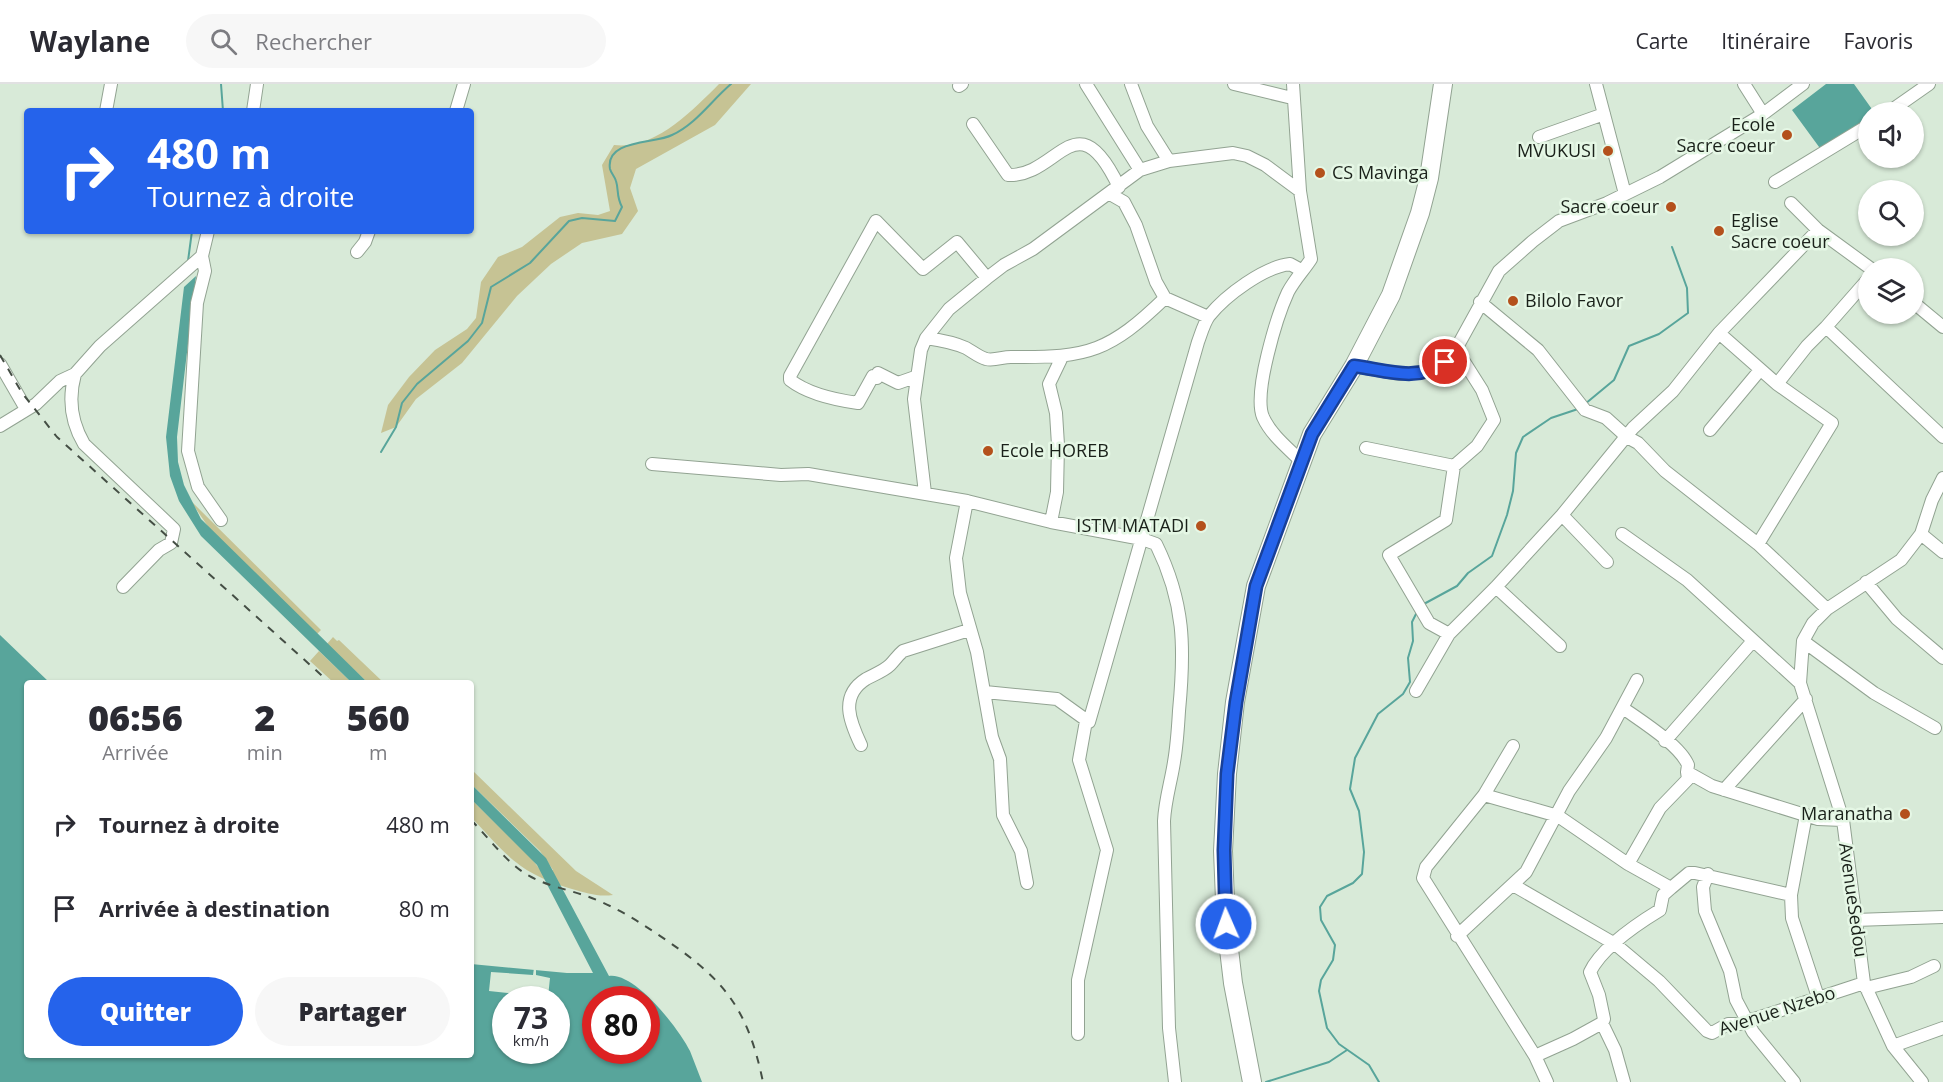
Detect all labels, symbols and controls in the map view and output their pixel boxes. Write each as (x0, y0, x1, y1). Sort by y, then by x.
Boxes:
search box (186, 14, 606, 68)
text: Waylane (30, 22, 150, 60)
icon: search (207, 25, 240, 58)
text: Rechercher (255, 26, 372, 56)
text: Carte (1635, 27, 1688, 55)
text: Itinéraire (1721, 27, 1810, 55)
text: Favoris (1843, 27, 1913, 55)
map controls (1858, 102, 1924, 324)
button: sound (1858, 102, 1924, 168)
place label: Ecole Sacre coeur (1676, 112, 1776, 157)
text: 480 m (147, 124, 271, 181)
marker: Ecole Sacre coeur (1780, 128, 1794, 142)
icon: right (48, 132, 126, 210)
place label: MVUKUSI (1517, 138, 1596, 162)
marker: MVUKUSI (1601, 144, 1615, 158)
place label: CS Mavinga (1332, 160, 1428, 184)
marker: CS Mavinga (1313, 166, 1327, 180)
text: Tournez à droite (147, 178, 355, 215)
button: search (1858, 180, 1924, 246)
place label: Sacre coeur (1560, 194, 1660, 218)
marker: Sacre coeur (1664, 200, 1678, 214)
place label: Eglise Sacre coeur (1731, 208, 1830, 253)
marker: Eglise Sacre coeur (1712, 224, 1726, 238)
button: layers (1858, 258, 1924, 324)
place label: Bilolo Favor (1525, 288, 1624, 312)
marker: Bilolo Favor (1506, 294, 1520, 308)
pin (1419, 336, 1470, 387)
icon: arrive (1428, 345, 1461, 378)
place label: Ecole HOREB (1000, 438, 1109, 462)
marker: Ecole HOREB (981, 444, 995, 458)
place label: ISTM MATADI (1076, 513, 1189, 537)
marker: ISTM MATADI (1194, 519, 1208, 533)
text: 06:56 (88, 693, 183, 742)
text: 2 (254, 693, 275, 742)
text: 560 (347, 693, 410, 742)
text: Arrivée (102, 739, 169, 766)
text: min (247, 739, 283, 766)
text: m (369, 739, 388, 766)
place label: Maranatha (1801, 801, 1893, 825)
marker: Maranatha (1898, 807, 1912, 821)
icon: right (48, 808, 81, 841)
text: Tournez à droite (99, 809, 280, 839)
text: 480 m (386, 809, 450, 839)
street label: AvenueSedou (1834, 841, 1874, 959)
icon: arrive (48, 892, 81, 925)
position arrow (1194, 892, 1258, 956)
text: Arrivée à destination (99, 893, 330, 923)
text: 80 m (399, 893, 450, 923)
button: Quitter (48, 977, 243, 1046)
button: Partager (255, 977, 450, 1046)
street label: Avenue Nzebo (1715, 980, 1838, 1040)
speed limit sign: 80 (582, 986, 660, 1064)
text: 73 (514, 997, 548, 1038)
text: km/h (513, 1030, 549, 1050)

